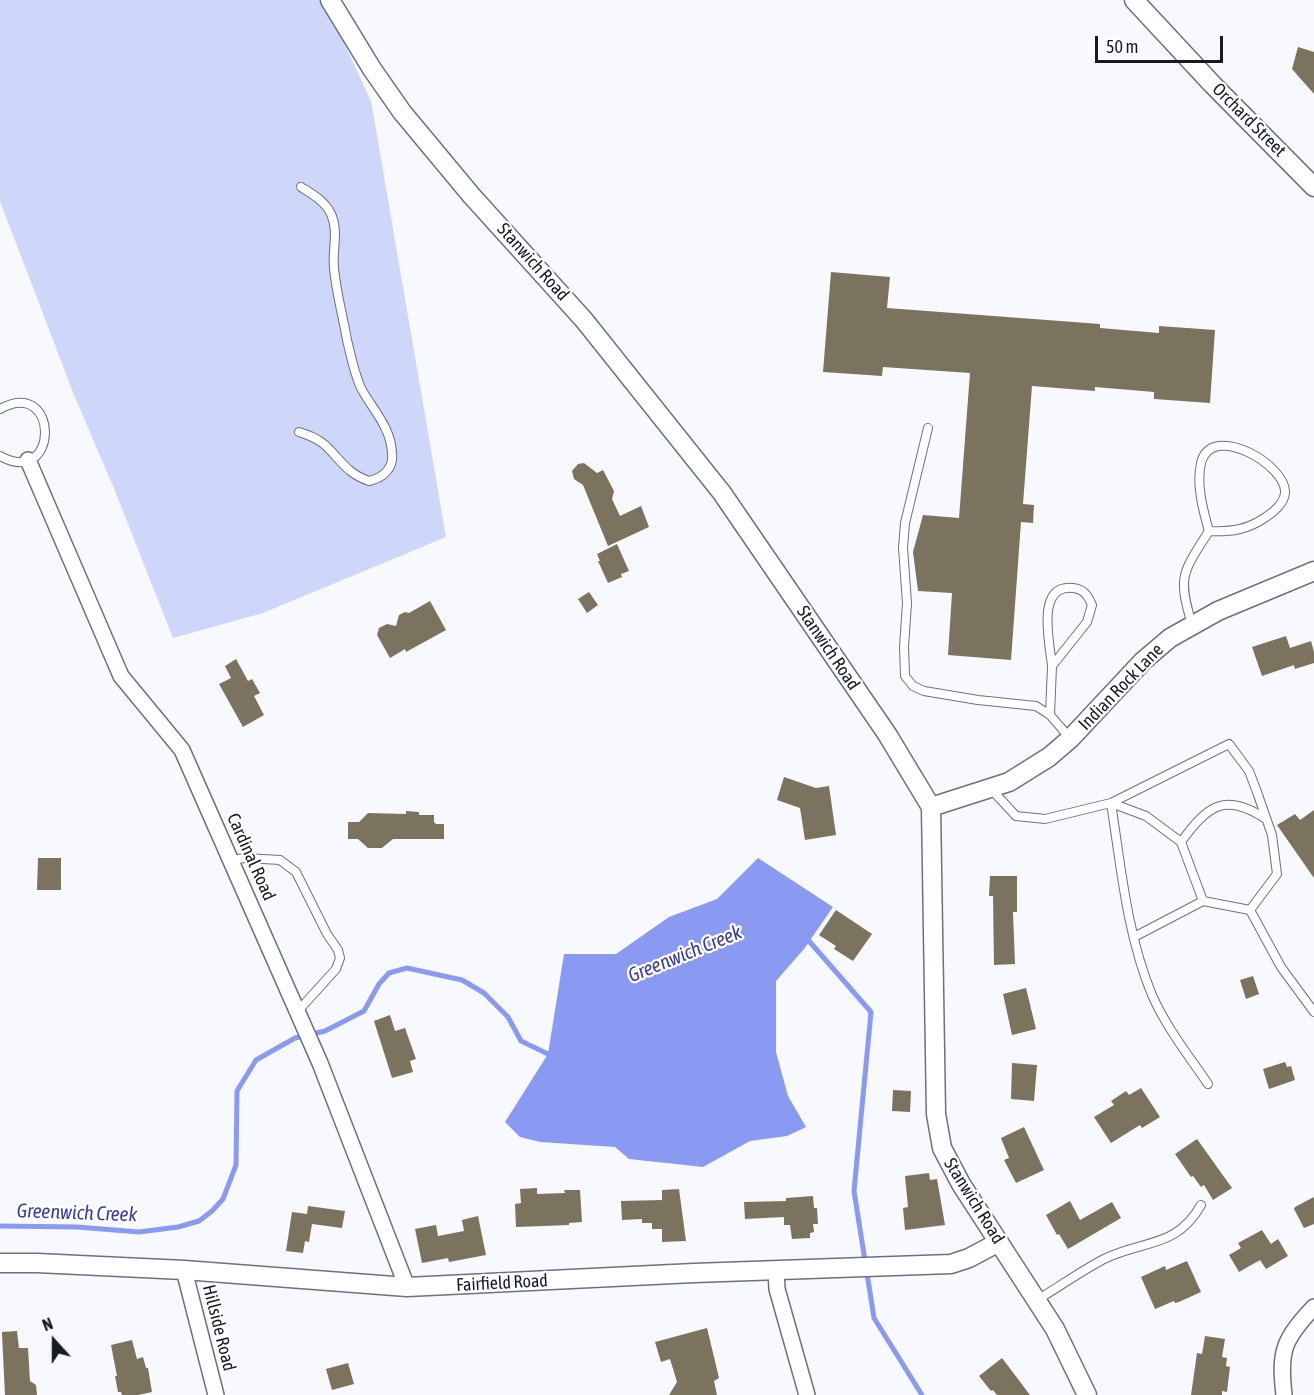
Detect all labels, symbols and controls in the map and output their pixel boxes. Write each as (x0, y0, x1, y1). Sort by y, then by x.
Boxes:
scale bar (1098, 24, 1226, 62)
text: 50 m (1106, 36, 1138, 57)
street label: Orchard Street (1208, 79, 1290, 161)
street label: Stanwich Road (493, 219, 573, 305)
street label: Stanwich Road (792, 602, 864, 694)
street label: Indian Rock Lane (1074, 639, 1168, 735)
street label: Cardinal Road (222, 810, 280, 904)
water label: Greenwich Creek (625, 920, 745, 988)
street label: Stanwich Road (939, 1154, 1009, 1248)
water label: Greenwich Creek (16, 1199, 138, 1227)
street label: Fairfield Road (456, 1270, 548, 1296)
street label: Hillside Road (198, 1283, 240, 1373)
north arrow (24, 1311, 84, 1371)
text: N (40, 1314, 55, 1334)

